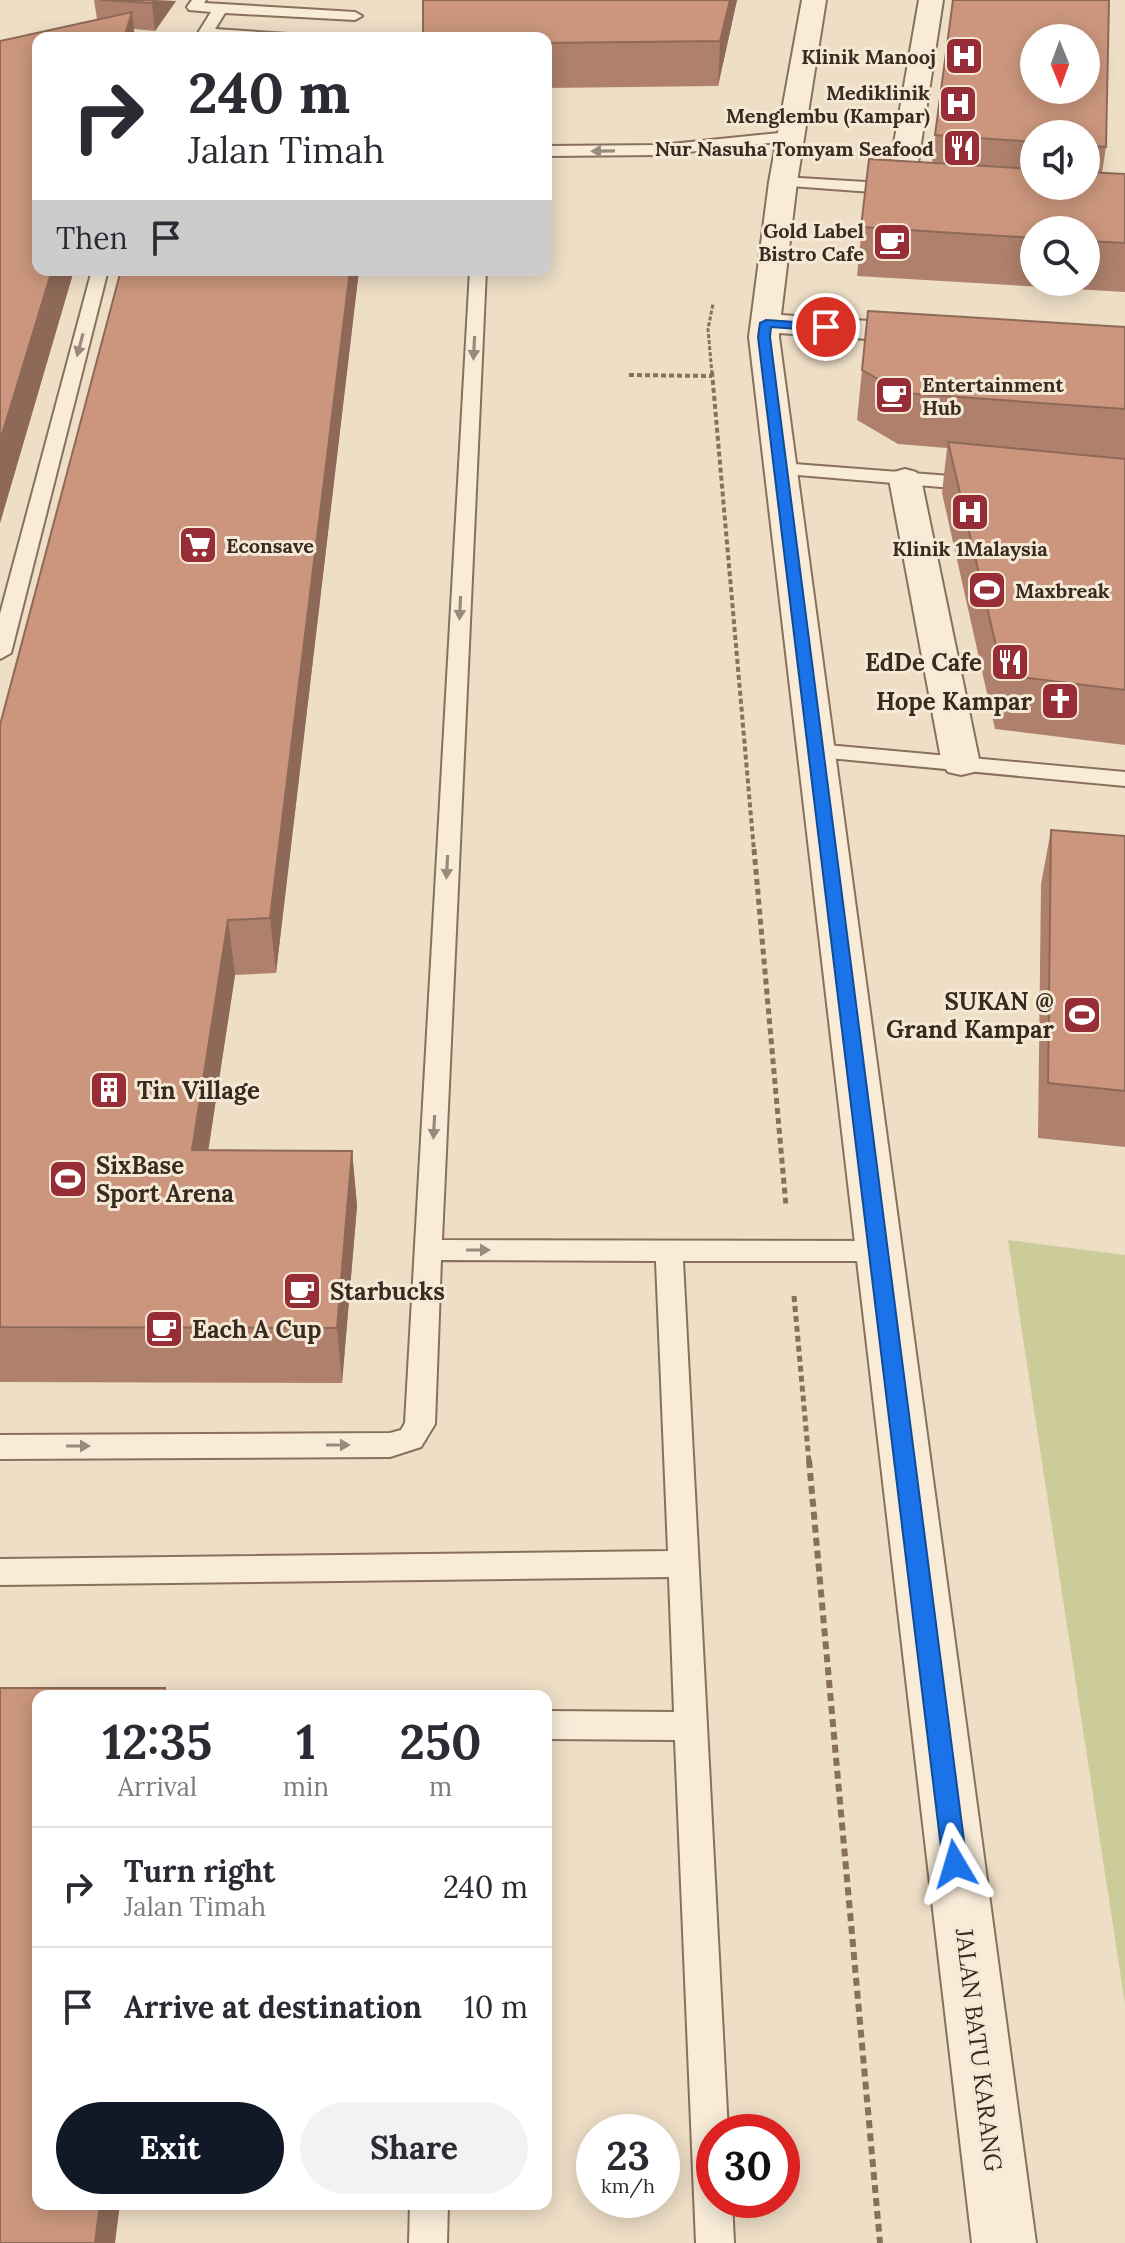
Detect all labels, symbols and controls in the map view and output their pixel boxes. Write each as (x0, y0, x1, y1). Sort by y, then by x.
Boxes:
north arrow (1020, 24, 1100, 104)
map controls (1020, 24, 1100, 296)
hospital icon: Klinik Manooj (943, 35, 985, 77)
place label: Klinik Manooj (801, 44, 936, 69)
text: 240 m (188, 57, 350, 128)
icon: right (56, 64, 160, 168)
place label: Mediklinik Menglembu (Kampar) (726, 80, 930, 129)
hospital icon: Mediklinik Menglembu (Kampar) (937, 83, 979, 125)
button: sound (1020, 120, 1100, 200)
text: Jalan Timah (188, 127, 385, 173)
restaurant icon: Nur Nasuha Tomyam Seafood (941, 127, 983, 169)
place label: Nur Nasuha Tomyam Seafood (655, 136, 934, 161)
one-way arrow (590, 144, 615, 157)
icon: arrive (144, 216, 188, 260)
button: search (1020, 216, 1100, 296)
place label: Gold Label Bistro Cafe (758, 218, 864, 266)
text: Then (56, 219, 128, 257)
cafe icon: Gold Label Bistro Cafe (871, 221, 913, 263)
pin (792, 293, 860, 361)
icon: arrive (804, 305, 848, 349)
one-way arrow (74, 333, 86, 358)
one-way arrow (467, 336, 480, 361)
place label: Entertainment Hub (922, 372, 1064, 420)
cafe icon: Entertainment Hub (873, 374, 915, 416)
hospital icon: Klinik 1Malaysia (949, 491, 991, 533)
supermarket icon: Econsave (177, 524, 219, 566)
place label: Econsave (226, 533, 314, 558)
place label: Klinik 1Malaysia (892, 536, 1048, 561)
sports icon: Maxbreak (966, 569, 1008, 611)
place label: Maxbreak (1015, 578, 1110, 603)
one-way arrow (454, 596, 467, 621)
restaurant icon: EdDe Cafe (989, 641, 1031, 683)
place label: EdDe Cafe (865, 647, 982, 678)
church icon: Hope Kampar (1039, 680, 1081, 722)
place label: Hope Kampar (876, 686, 1032, 717)
one-way arrow (440, 855, 453, 880)
place label: SUKAN @ Grand Kampar (886, 986, 1054, 1045)
sports icon: SUKAN @ Grand Kampar (1061, 994, 1103, 1036)
building icon: Tin Village (88, 1069, 130, 1111)
place label: Tin Village (137, 1075, 260, 1106)
one-way arrow (427, 1115, 440, 1140)
place label: SixBase Sport Arena (96, 1150, 234, 1209)
sports icon: SixBase Sport Arena (47, 1158, 89, 1200)
one-way arrow (466, 1244, 491, 1256)
cafe icon: Starbucks (281, 1270, 323, 1312)
place label: Starbucks (330, 1276, 445, 1307)
cafe icon: Each A Cup (143, 1308, 185, 1350)
place label: Each A Cup (192, 1314, 321, 1345)
one-way arrow (326, 1439, 351, 1451)
one-way arrow (66, 1440, 91, 1453)
text: 12:35 (102, 1711, 212, 1772)
text: 1 (296, 1711, 316, 1772)
text: 250 (399, 1711, 482, 1772)
text: Arrival (118, 1770, 197, 1803)
text: min (283, 1770, 329, 1803)
text: m (429, 1770, 452, 1803)
position arrow (913, 1822, 997, 1906)
text: Turn right (124, 1852, 275, 1890)
icon: right (56, 1865, 100, 1909)
text: 240 m (443, 1868, 528, 1906)
text: Jalan Timah (124, 1890, 266, 1923)
street label: JALAN BATU KARANG (949, 1926, 1009, 2173)
icon: arrive (56, 1985, 100, 2029)
text: Arrive at destination (124, 1988, 422, 2026)
text: 10 m (464, 1988, 528, 2026)
button: Exit (56, 2102, 284, 2194)
button: Share (300, 2102, 528, 2194)
speed limit sign: 30 (696, 2114, 800, 2218)
text: 23 (606, 2130, 650, 2181)
text: km/h (601, 2173, 655, 2198)

